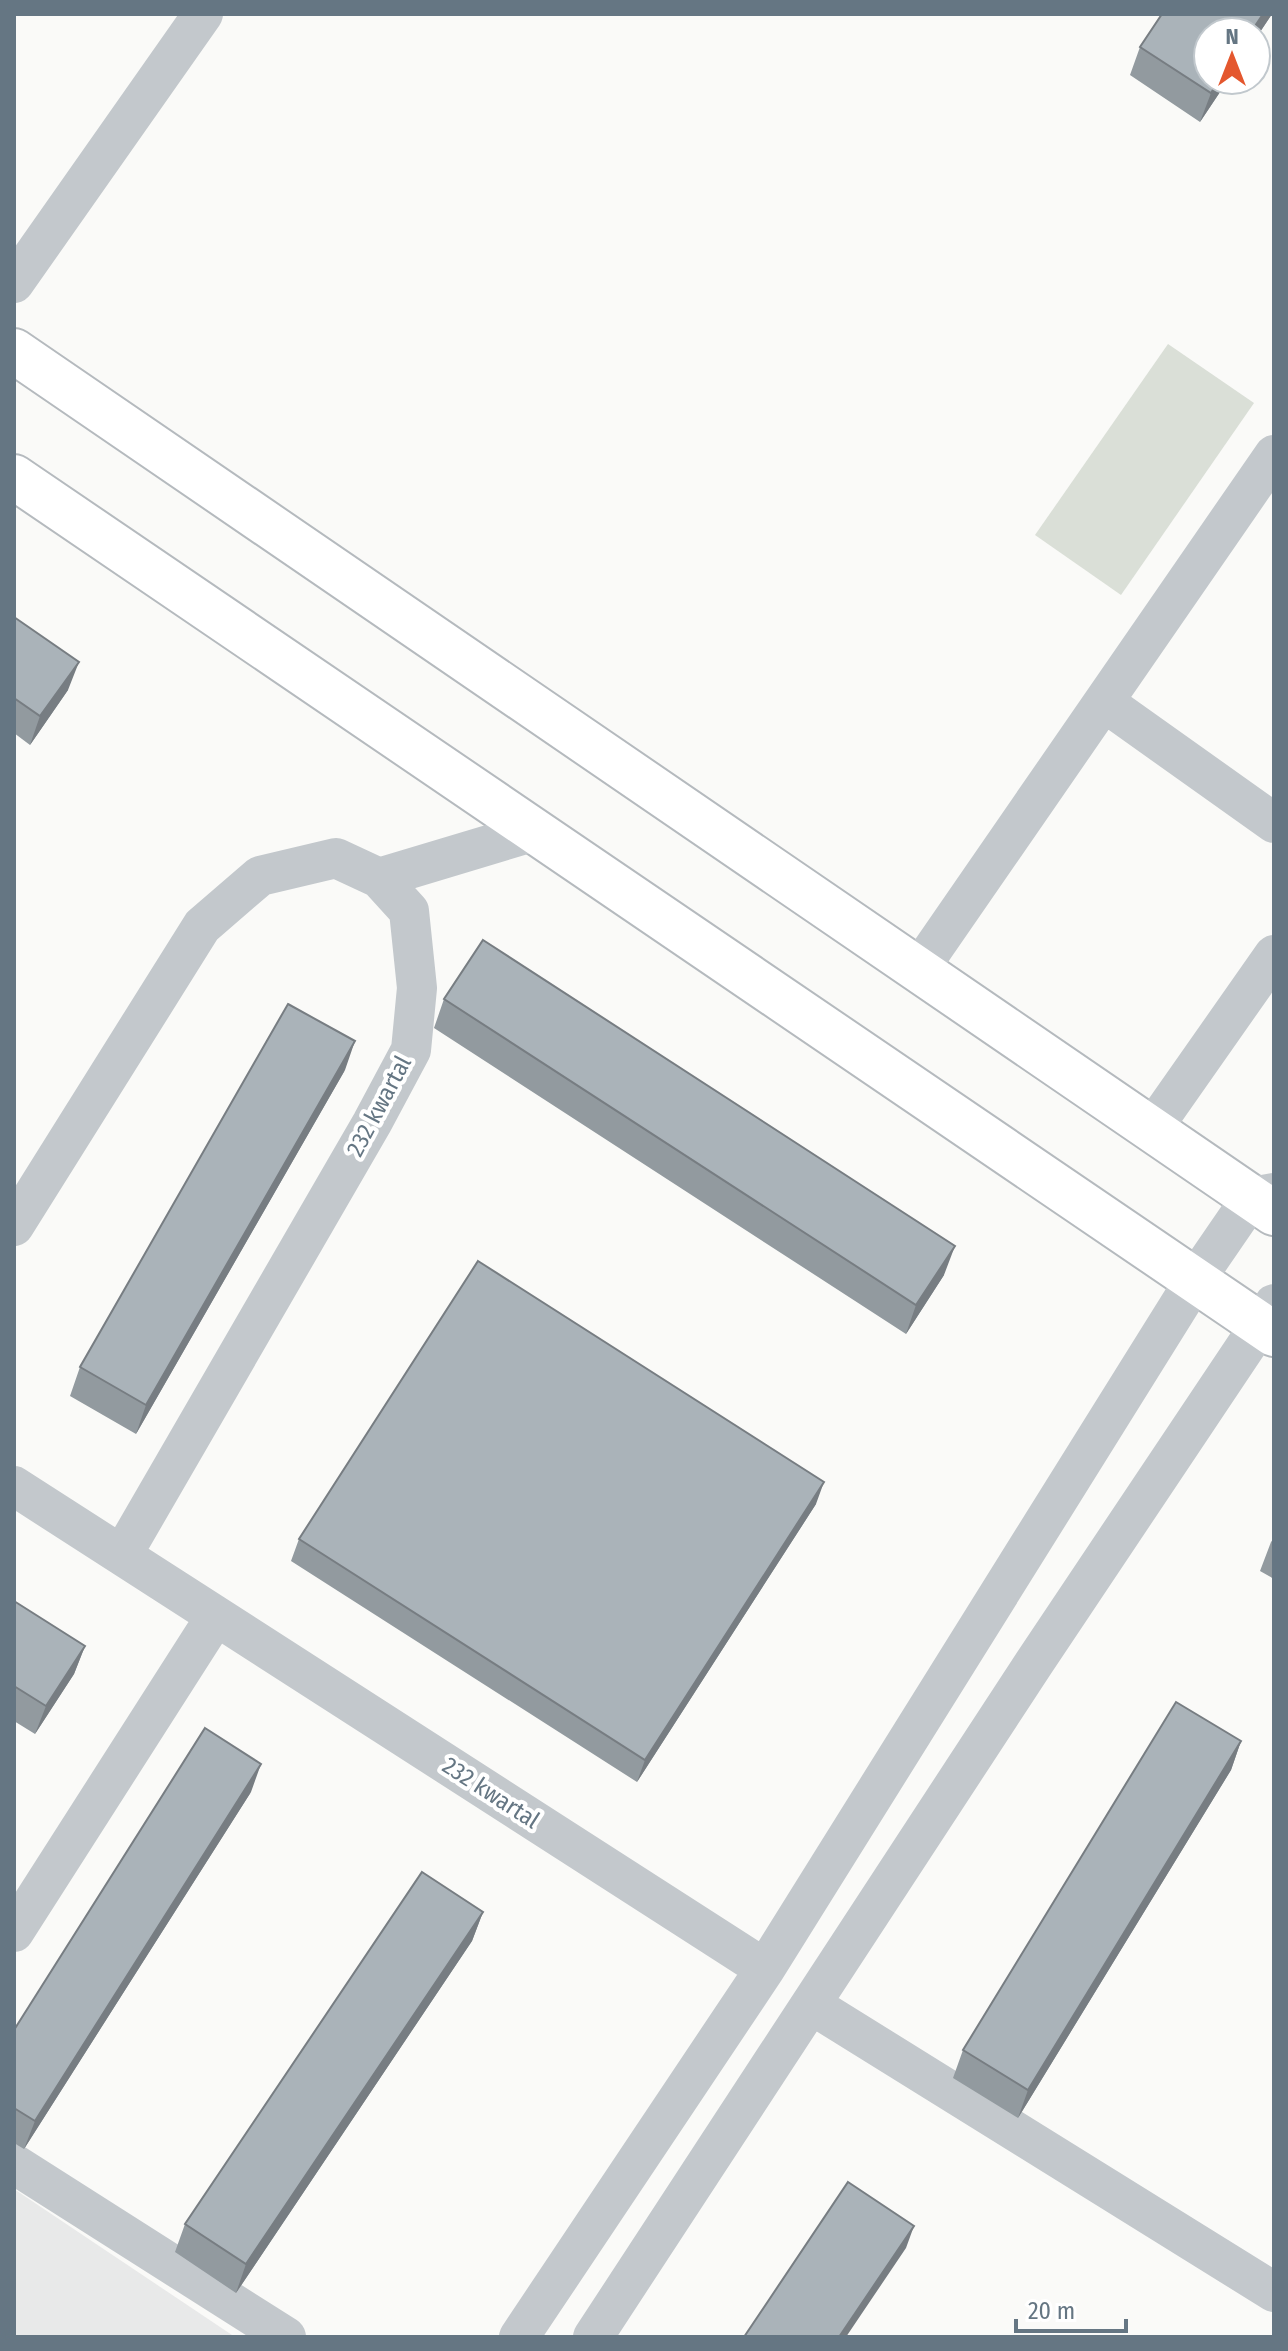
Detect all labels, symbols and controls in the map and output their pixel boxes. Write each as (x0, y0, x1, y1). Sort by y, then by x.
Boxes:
north arrow (1192, 16, 1272, 96)
text: N (1225, 23, 1239, 50)
street label: 232 kwartal (341, 1051, 417, 1161)
street label: 232 kwartal (437, 1751, 545, 1835)
scale bar (1016, 2283, 1126, 2333)
text: 20 m (1028, 2297, 1075, 2325)

